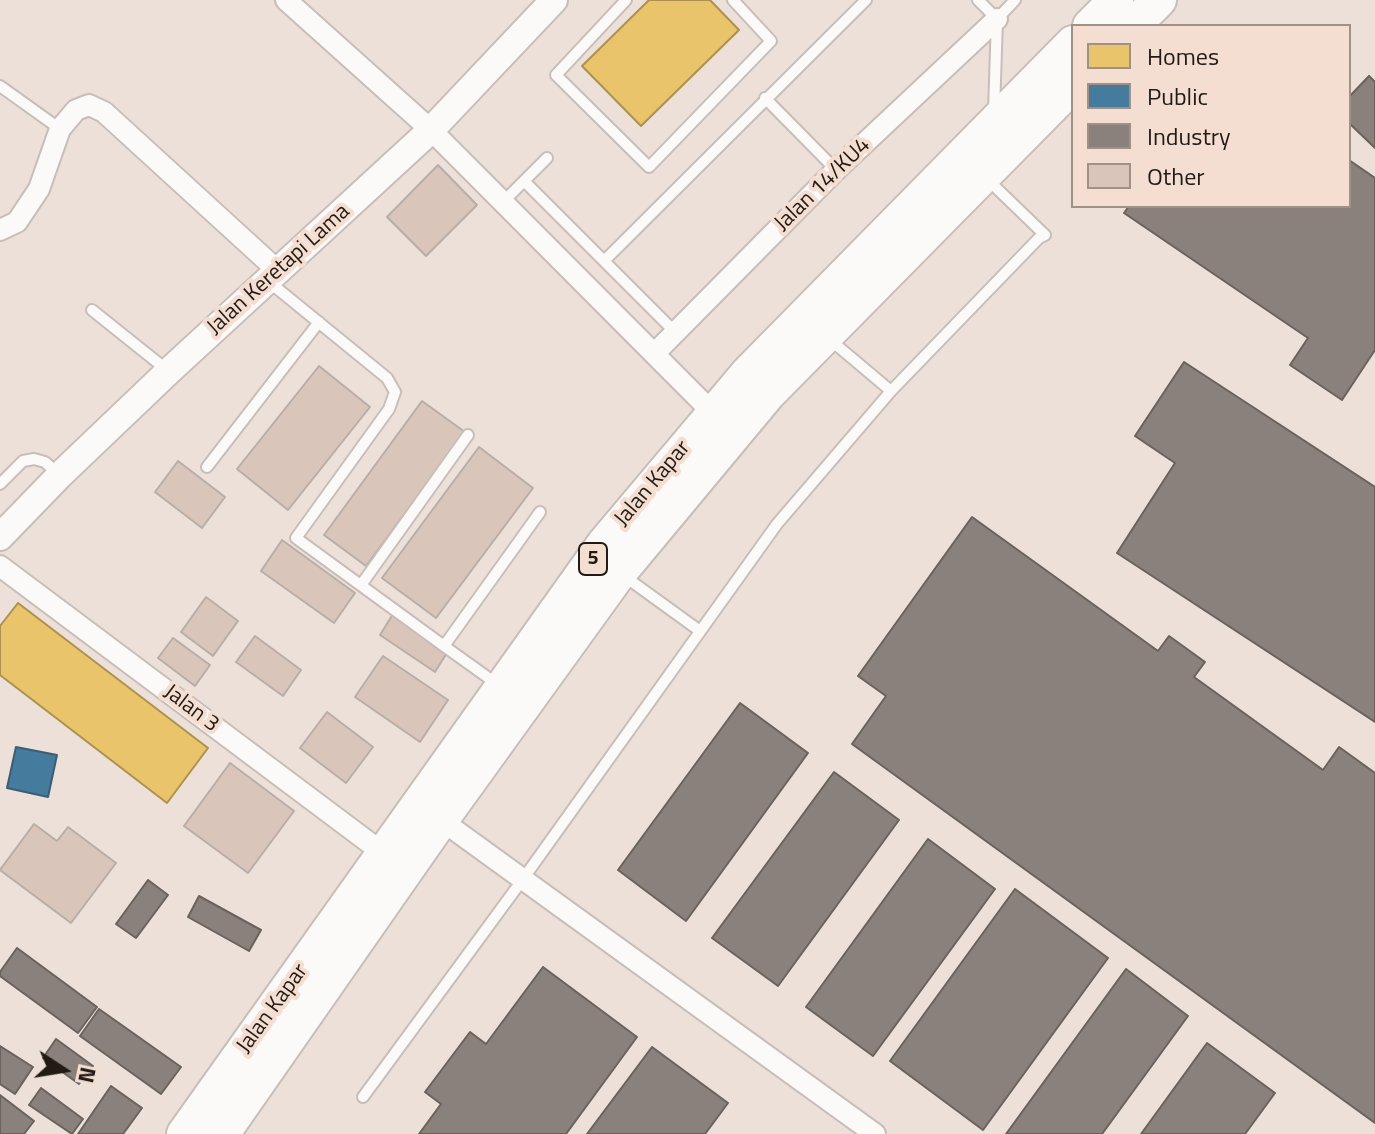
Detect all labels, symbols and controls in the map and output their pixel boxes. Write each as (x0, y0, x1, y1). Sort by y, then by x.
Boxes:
legend (1071, 24, 1351, 208)
text: Homes (1147, 38, 1219, 74)
text: Public (1147, 78, 1208, 114)
text: Industry (1147, 118, 1231, 154)
street label: Jalan 14/KU4 (770, 133, 876, 237)
text: Other (1147, 158, 1205, 194)
street label: Jalan Keretapi Lama (202, 199, 356, 341)
street label: Jalan Kapar (609, 436, 697, 532)
road number: 5 (579, 543, 607, 575)
street label: Jalan 3 (158, 680, 224, 738)
street label: Jalan Kapar (232, 959, 314, 1059)
north arrow (24, 1030, 104, 1110)
text: N (69, 1064, 106, 1086)

